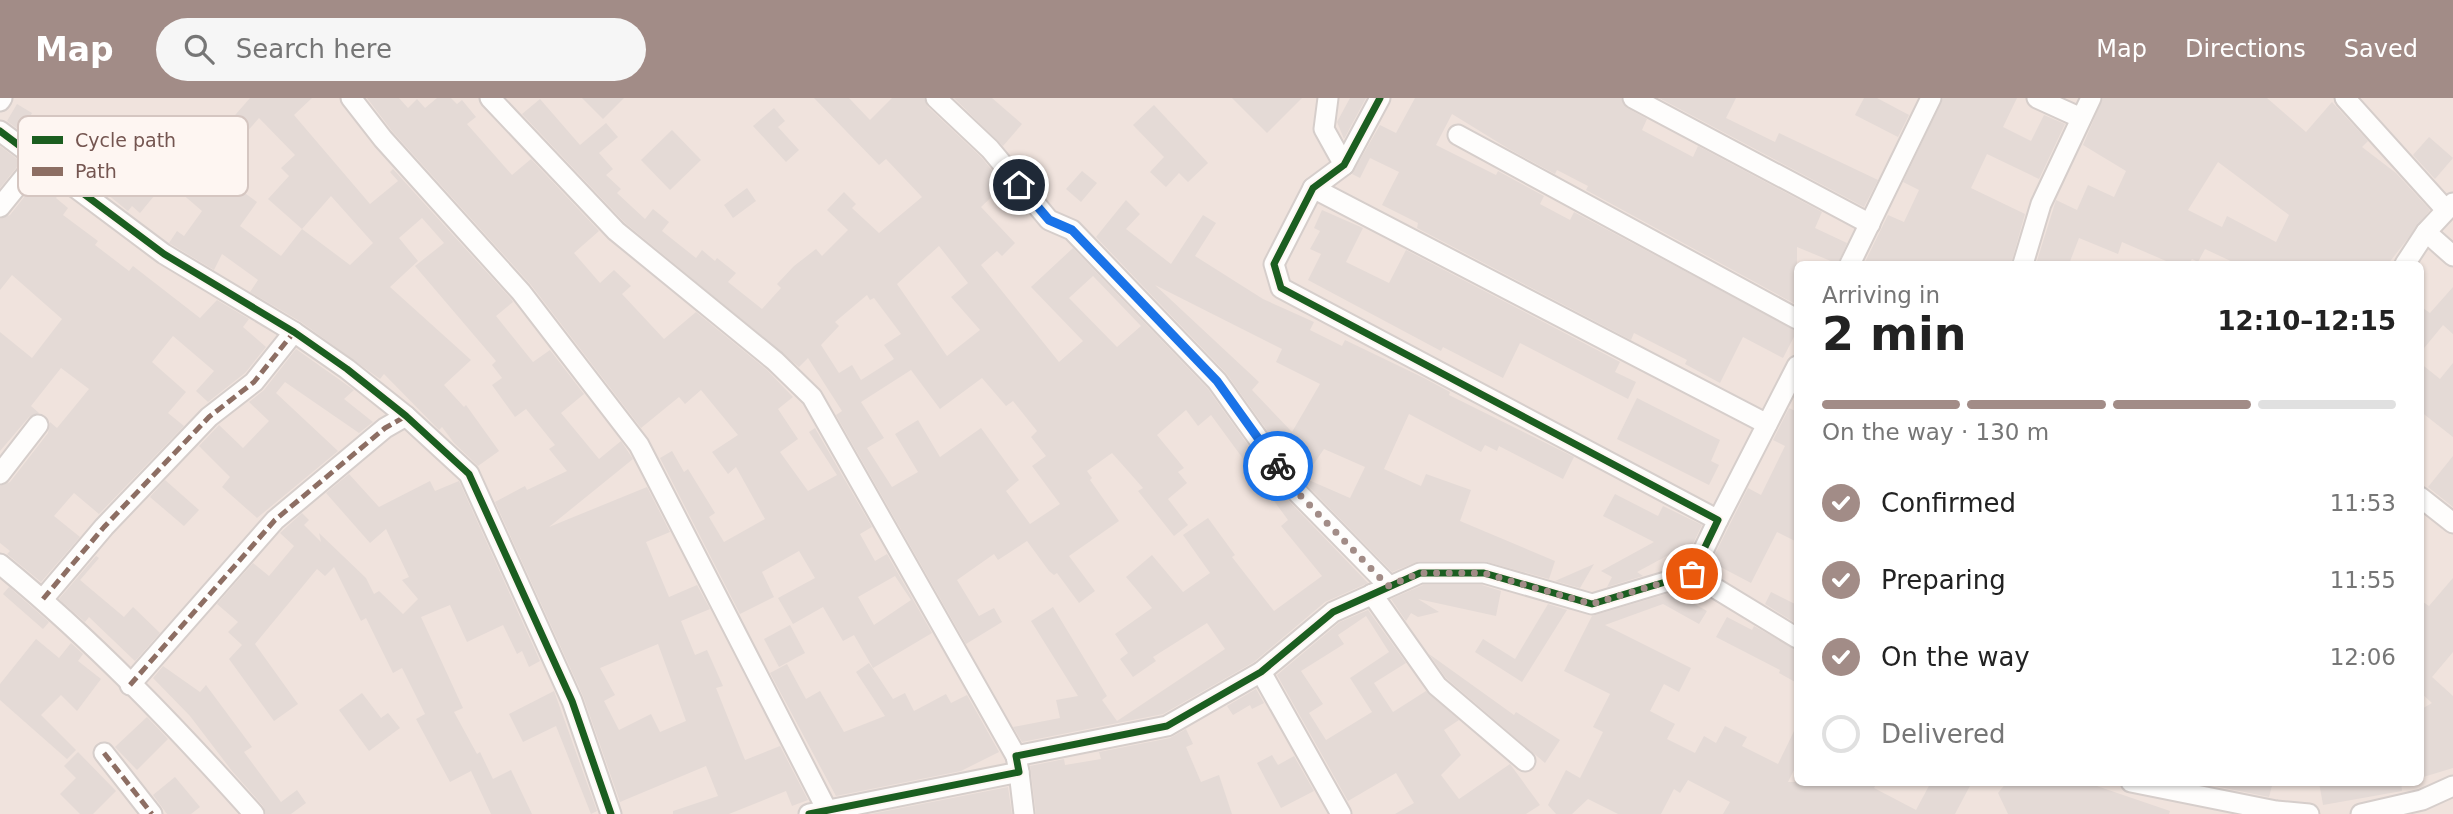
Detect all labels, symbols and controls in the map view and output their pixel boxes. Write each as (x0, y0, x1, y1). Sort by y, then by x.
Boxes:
search box (156, 18, 646, 81)
text: Map (35, 30, 114, 69)
icon: search (180, 30, 218, 68)
text: Search here (236, 34, 392, 64)
text: Map (2096, 35, 2147, 63)
text: Directions (2185, 35, 2306, 63)
text: Saved (2344, 35, 2418, 63)
legend (18, 116, 248, 196)
text: Cycle path (75, 129, 176, 151)
pin (989, 155, 1049, 215)
text: Path (75, 160, 117, 182)
icon: home (1000, 166, 1038, 204)
text: Arriving in (1822, 282, 1940, 308)
text: 12:10–12:15 (2217, 306, 2396, 336)
text: 2 min (1822, 307, 1966, 361)
text: On the way · 130 m (1822, 419, 2049, 445)
courier (1243, 431, 1313, 501)
icon: bike (1259, 447, 1297, 485)
icon: check (1822, 484, 1860, 522)
text: Confirmed (1881, 488, 2016, 518)
text: 11:53 (2330, 490, 2396, 516)
pin (1662, 544, 1722, 604)
icon: bag (1673, 555, 1711, 593)
icon: check (1822, 561, 1860, 599)
text: Preparing (1881, 565, 2006, 595)
text: 11:55 (2330, 567, 2396, 593)
icon: check (1822, 638, 1860, 676)
text: On the way (1881, 642, 2030, 672)
text: 12:06 (2330, 644, 2396, 670)
text: Delivered (1881, 719, 2005, 749)

